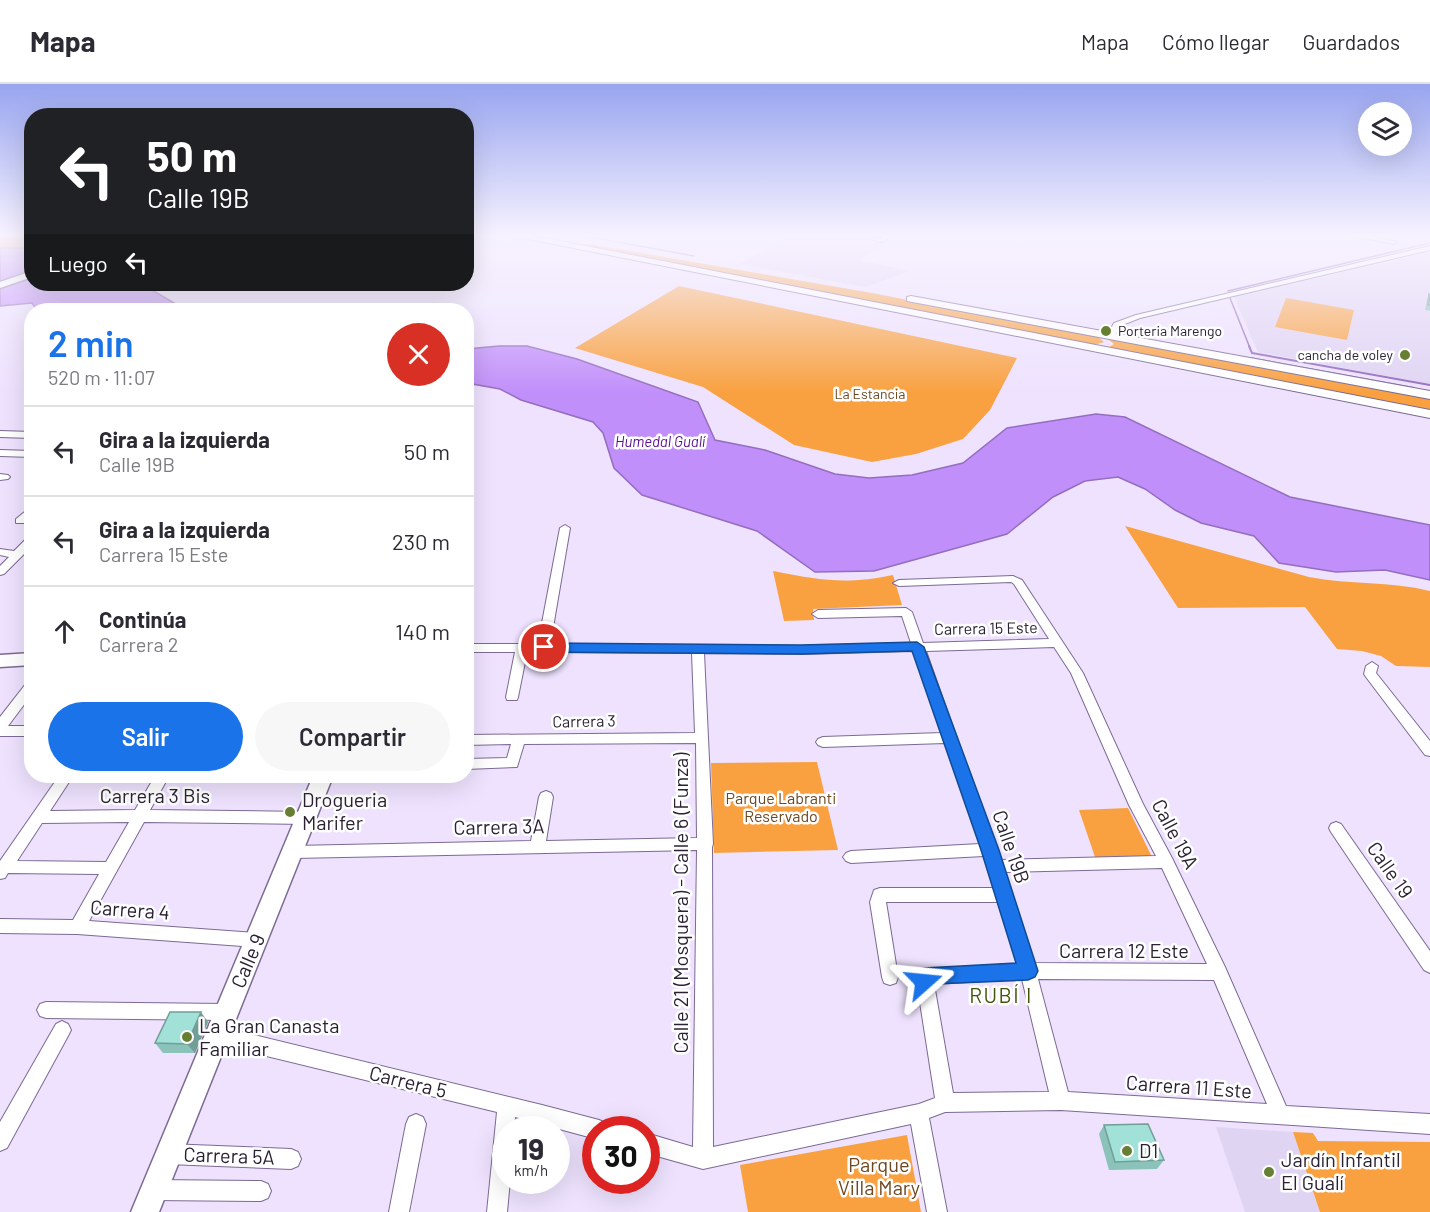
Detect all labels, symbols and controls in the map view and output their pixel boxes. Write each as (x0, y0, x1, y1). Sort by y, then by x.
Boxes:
text: Mapa (30, 24, 96, 58)
text: Mapa (1081, 29, 1129, 54)
text: Cómo llegar (1162, 29, 1269, 54)
text: Guardados (1302, 29, 1400, 54)
map controls (1358, 102, 1412, 156)
button: layers (1358, 102, 1412, 156)
text: 50 m (147, 130, 237, 180)
icon: left (48, 132, 126, 210)
text: Calle 19B (147, 181, 250, 213)
icon: left (120, 246, 153, 279)
text: Luego (48, 250, 108, 276)
text: 2 min (48, 321, 134, 364)
place label: Porteria Marengo (1118, 322, 1222, 339)
button: close (387, 323, 450, 386)
marker: Porteria Marengo (1099, 324, 1113, 338)
place label: cancha de voley (1297, 346, 1394, 363)
marker: cancha de voley (1398, 348, 1412, 362)
text: 520 m · 11:07 (48, 365, 155, 389)
park label: La Estancia (835, 385, 905, 402)
text: Gira a la izquierda (99, 426, 270, 452)
water label: Humedal Gualí (615, 432, 706, 450)
icon: left (48, 435, 81, 468)
text: 50 m (404, 438, 450, 464)
text: Calle 19B (99, 452, 175, 476)
text: Gira a la izquierda (99, 516, 270, 542)
icon: left (48, 525, 81, 558)
text: 230 m (392, 528, 450, 554)
text: Carrera 15 Este (99, 542, 228, 566)
text: Continúa (99, 606, 186, 632)
icon: ahead (48, 615, 81, 648)
street label: Carrera 15 Este (934, 617, 1038, 638)
text: 140 m (395, 618, 450, 644)
pin (518, 621, 569, 672)
icon: arrive (527, 630, 560, 663)
text: Carrera 2 (99, 632, 179, 656)
button: Salir (48, 702, 243, 771)
button: Compartir (255, 702, 450, 771)
street label: Carrera 3 (552, 710, 616, 731)
street label: Calle 21 (Mosquera) - Calle 6 (Funza) (668, 752, 692, 1054)
street label: Carrera 3 Bis (100, 783, 210, 807)
place label: Drogueria Marifer (302, 787, 387, 834)
park label: Parque Labranti Reservado (726, 788, 836, 825)
street label: Calle 19A (1148, 795, 1204, 873)
marker: Drogueria Marifer (283, 805, 297, 819)
street label: Calle 19B (988, 807, 1036, 887)
street label: Carrera 3A (453, 813, 545, 839)
street label: Calle 19 (1363, 837, 1419, 902)
street label: Carrera 4 (89, 894, 171, 924)
street label: Calle 9 (225, 930, 269, 991)
street label: Carrera 12 Este (1059, 938, 1189, 962)
position arrow (892, 950, 956, 1014)
district label: RUBÍ I (969, 982, 1033, 1007)
place label: La Gran Canasta Familiar (199, 1013, 339, 1060)
marker: La Gran Canasta Familiar (180, 1030, 194, 1044)
street label: Carrera 5 (367, 1060, 450, 1102)
street label: Carrera 11 Este (1125, 1070, 1253, 1102)
speed limit sign: 30 (582, 1116, 660, 1194)
text: 19 (518, 1130, 544, 1166)
place label: D1 (1139, 1138, 1158, 1162)
street label: Carrera 5A (183, 1141, 275, 1169)
marker: D1 (1120, 1144, 1134, 1158)
place label: Jardín Infantil El Gualí (1281, 1147, 1401, 1194)
park label: Parque Villa Mary (838, 1152, 920, 1199)
text: km/h (514, 1161, 548, 1179)
marker: Jardín Infantil El Gualí (1262, 1165, 1276, 1179)

